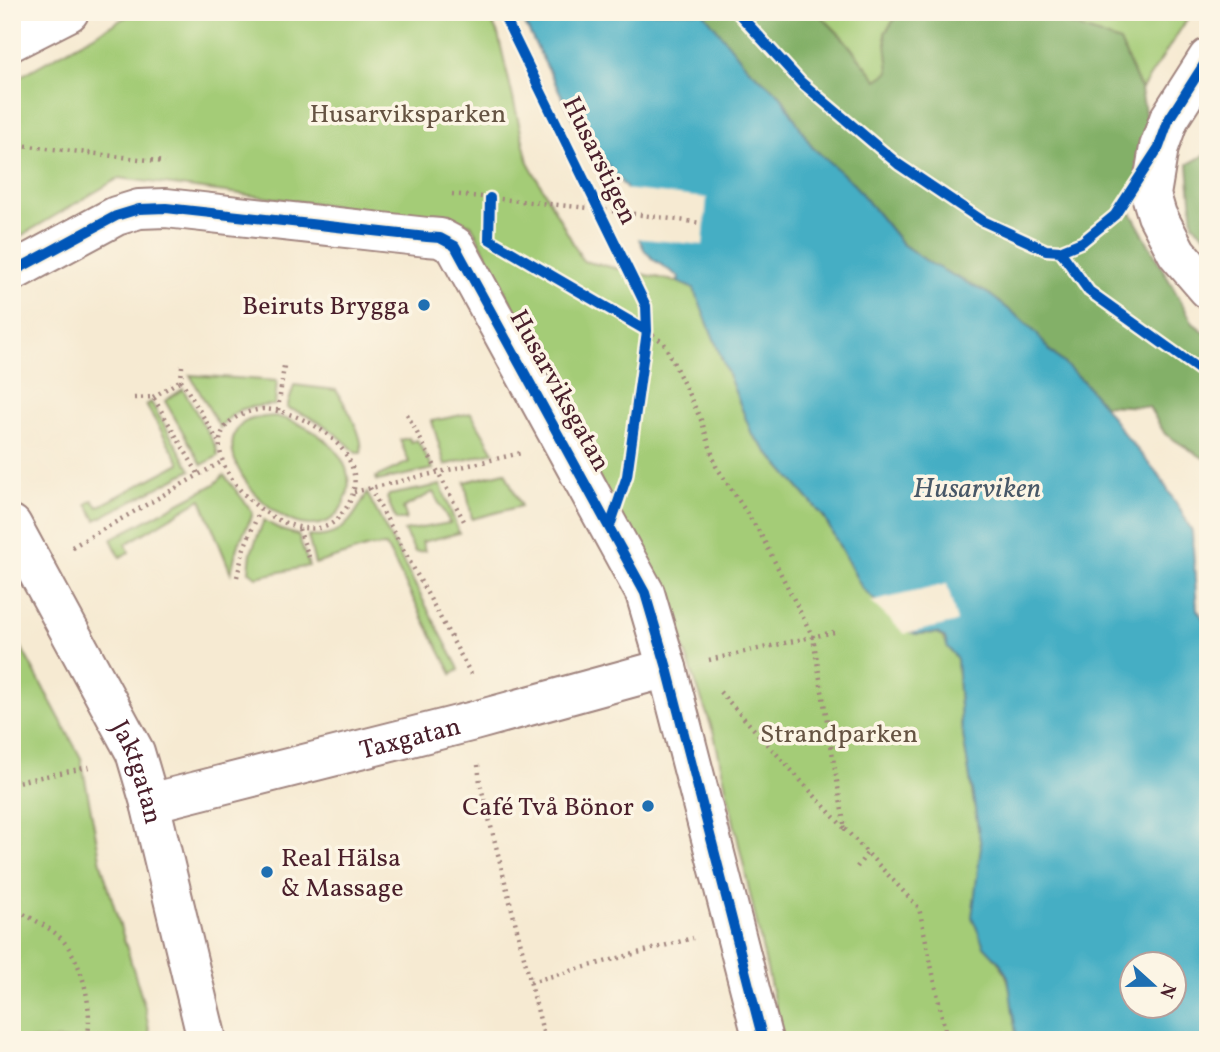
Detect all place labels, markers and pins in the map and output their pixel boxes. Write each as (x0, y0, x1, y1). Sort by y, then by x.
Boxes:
place label: Beiruts Brygga (242, 289, 410, 325)
marker: Beiruts Brygga (416, 297, 432, 313)
place label: Café Två Bönor (462, 790, 634, 826)
marker: Café Två Bönor (640, 798, 656, 814)
place label: Real Hälsa & Massage (281, 841, 403, 907)
marker: Real Hälsa & Massage (259, 864, 275, 880)

